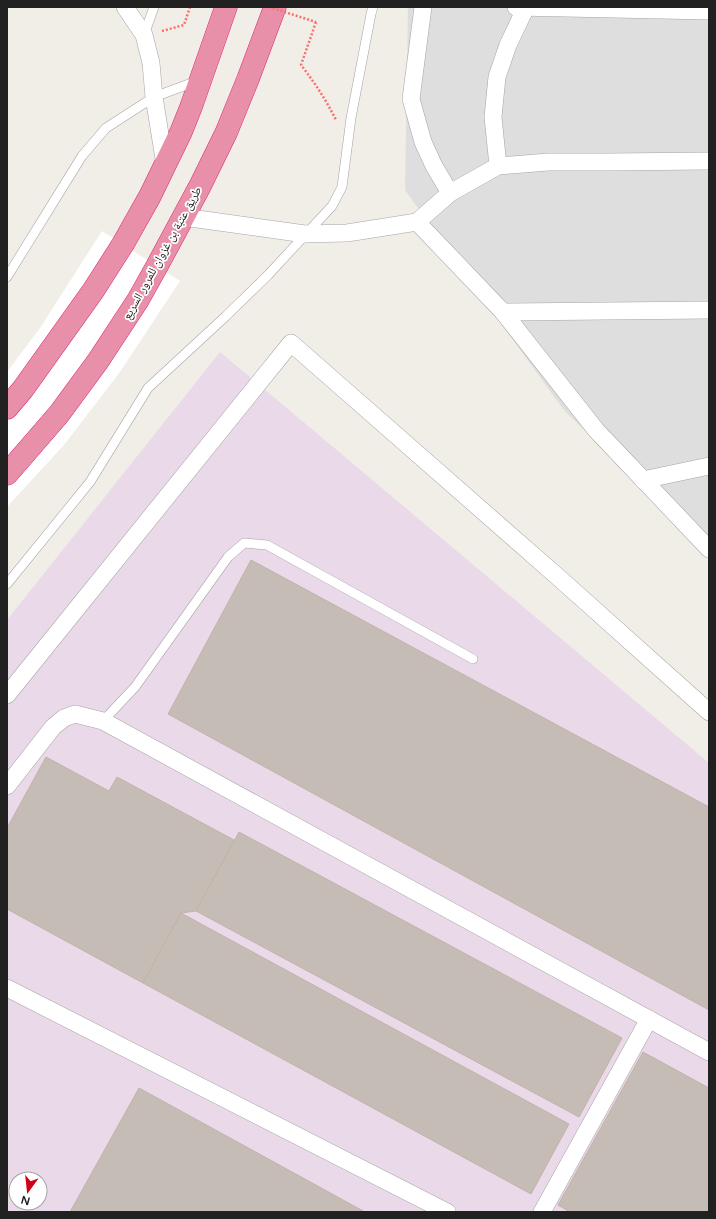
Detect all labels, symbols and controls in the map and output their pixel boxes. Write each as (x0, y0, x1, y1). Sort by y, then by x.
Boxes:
street label: طريق عتبة بن غزوان للمرور السريع (120, 184, 205, 322)
north arrow (8, 1171, 48, 1211)
text: N (20, 1193, 31, 1208)

